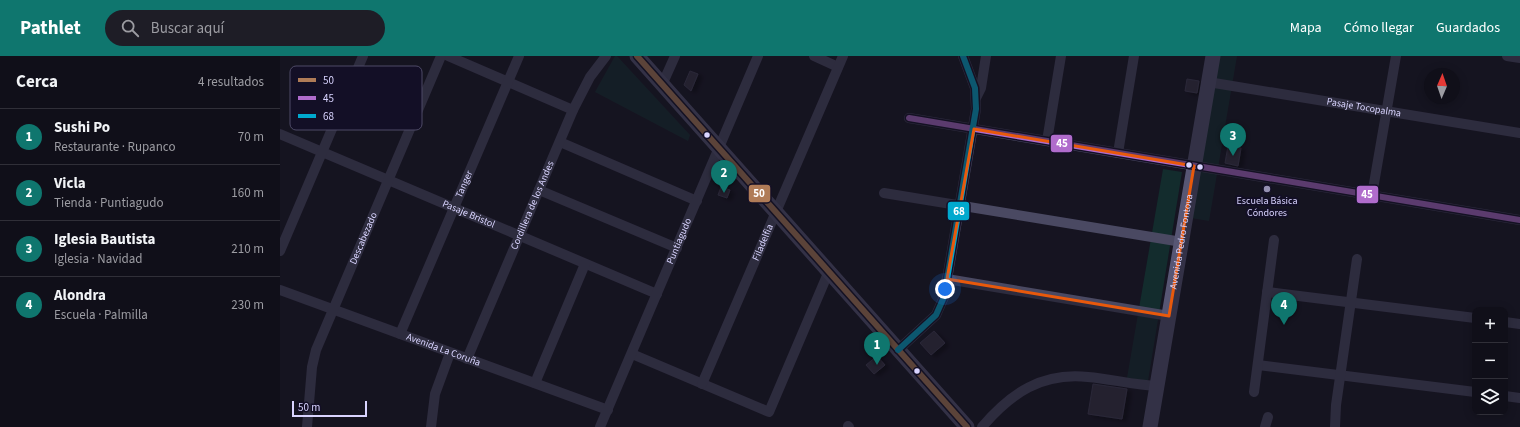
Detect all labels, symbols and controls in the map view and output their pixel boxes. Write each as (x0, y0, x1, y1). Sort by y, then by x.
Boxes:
search box (105, 10, 385, 46)
text: Pathlet (20, 15, 81, 42)
icon: search (119, 17, 141, 39)
text: Buscar aquí (151, 18, 224, 39)
text: Mapa (1290, 18, 1322, 38)
text: Cómo llegar (1344, 18, 1414, 38)
text: Guardados (1436, 18, 1500, 38)
legend (290, 66, 422, 130)
north arrow (1424, 68, 1460, 104)
text: Cerca (16, 70, 58, 94)
text: 4 resultados (198, 73, 264, 91)
text: 50 (323, 73, 334, 88)
text: 45 (323, 91, 334, 106)
street label: Pasaje Tocopalma (1326, 95, 1402, 120)
text: 68 (323, 109, 334, 124)
text: Sushi Po (54, 117, 110, 138)
pin: 3 (1220, 123, 1246, 156)
text: 1 (26, 128, 32, 146)
text: 70 m (238, 128, 264, 146)
unlabelled marker (702, 130, 712, 140)
line badge: 45 (1050, 134, 1073, 153)
text: 45 (1056, 136, 1068, 151)
text: Restaurante · Rupanco (54, 138, 175, 156)
street label: Cordillera de los Andes (507, 159, 558, 252)
pin: 2 (711, 160, 737, 193)
unlabelled marker (1184, 160, 1194, 170)
unlabelled marker (1195, 162, 1205, 172)
street label: Tanger (452, 168, 476, 200)
text: Vicla (54, 173, 86, 194)
text: 2 (26, 184, 32, 202)
text: 160 m (231, 184, 264, 202)
line badge: 50 (748, 184, 771, 203)
marker: Escuela Básica Cóndores (1262, 184, 1272, 194)
line badge: 45 (1356, 185, 1379, 204)
text: 50 (753, 186, 765, 201)
text: 45 (1361, 187, 1373, 202)
street label: Avenida Pedro Fontova (1167, 193, 1196, 290)
text: Tienda · Puntiagudo (54, 194, 164, 212)
place label: Escuela Básica Cóndores (1236, 194, 1298, 220)
street label: Pasaje Bristol (440, 197, 498, 232)
line badge: 68 (947, 201, 970, 221)
text: 68 (953, 204, 965, 219)
street label: Descabezado (346, 210, 381, 267)
street label: Puntiagudo (663, 216, 695, 266)
street label: Filadelfia (749, 222, 777, 263)
text: Iglesia Bautista (54, 229, 155, 250)
text: 3 (26, 240, 32, 258)
text: 210 m (231, 240, 264, 258)
text: Iglesia · Navidad (54, 250, 143, 268)
your location (935, 279, 955, 299)
text: Alondra (54, 285, 106, 306)
pin: 4 (1271, 292, 1297, 325)
text: 4 (26, 296, 32, 314)
text: 230 m (231, 296, 264, 314)
text: Escuela · Palmilla (54, 306, 148, 324)
map controls (1472, 307, 1508, 415)
button: + (1472, 307, 1508, 343)
street label: Avenida La Coruña (404, 330, 482, 370)
pin: 1 (864, 332, 890, 365)
button: − (1472, 343, 1508, 379)
unlabelled marker (912, 366, 922, 376)
button: layers (1472, 379, 1508, 415)
scale bar (292, 399, 367, 418)
text: 50 m (298, 400, 320, 415)

